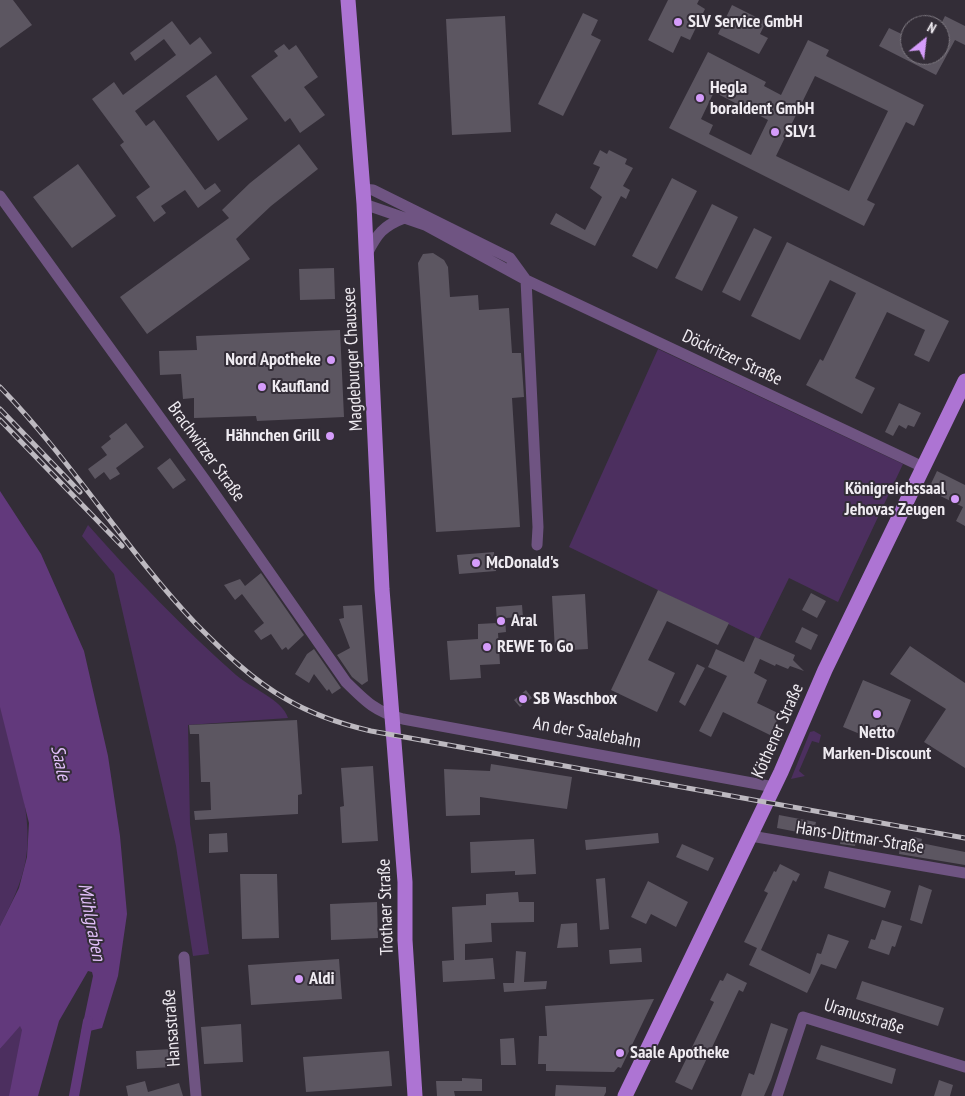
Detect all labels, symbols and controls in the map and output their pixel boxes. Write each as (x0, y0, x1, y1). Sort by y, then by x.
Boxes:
place label: SLV Service GmbH (688, 11, 803, 33)
north arrow (900, 15, 950, 65)
marker: SLV Service GmbH (672, 16, 684, 28)
text: N (924, 18, 939, 37)
place label: Hegla boraIdent GmbH (710, 77, 814, 120)
marker: Hegla boraIdent GmbH (694, 92, 706, 104)
place label: SLV1 (785, 121, 816, 143)
marker: SLV1 (769, 126, 781, 138)
street label: Magdeburger Chaussee (338, 286, 368, 432)
street label: Döckritzer Straße (679, 325, 785, 391)
place label: Nord Apotheke (225, 349, 321, 371)
marker: Nord Apotheke (325, 354, 337, 366)
place label: Kaufland (272, 376, 329, 398)
marker: Kaufland (256, 381, 268, 393)
street label: Brachwitzer Straße (163, 398, 249, 506)
place label: Hähnchen Grill (226, 425, 320, 447)
marker: Hähnchen Grill (324, 430, 336, 442)
place label: Königreichssaal Jehovas Zeugen (845, 478, 945, 520)
marker: Königreichssaal Jehovas Zeugen (949, 493, 961, 505)
place label: McDonald's (486, 552, 559, 574)
marker: McDonald's (470, 557, 482, 569)
place label: Aral (511, 610, 537, 632)
marker: Aral (495, 615, 507, 627)
place label: REWE To Go (497, 636, 574, 658)
marker: REWE To Go (481, 641, 493, 653)
street label: Köthener Straße (748, 680, 808, 782)
place label: SB Waschbox (533, 688, 617, 710)
marker: SB Waschbox (517, 693, 529, 705)
marker: Netto Marken-Discount (871, 708, 883, 720)
street label: An der Saalebahn (532, 713, 642, 753)
place label: Netto Marken-Discount (823, 722, 931, 764)
water label: Saale (45, 743, 75, 783)
street label: Hans-Dittmar-Straße (794, 817, 926, 859)
street label: Trothaer Straße (374, 858, 398, 956)
water label: Mühlgraben (72, 881, 110, 963)
place label: Aldi (309, 968, 334, 990)
marker: Aldi (293, 973, 305, 985)
street label: Hansastraße (159, 989, 185, 1067)
street label: Uranusstraße (821, 995, 907, 1039)
place label: Saale Apotheke (630, 1042, 730, 1064)
marker: Saale Apotheke (614, 1047, 626, 1059)

